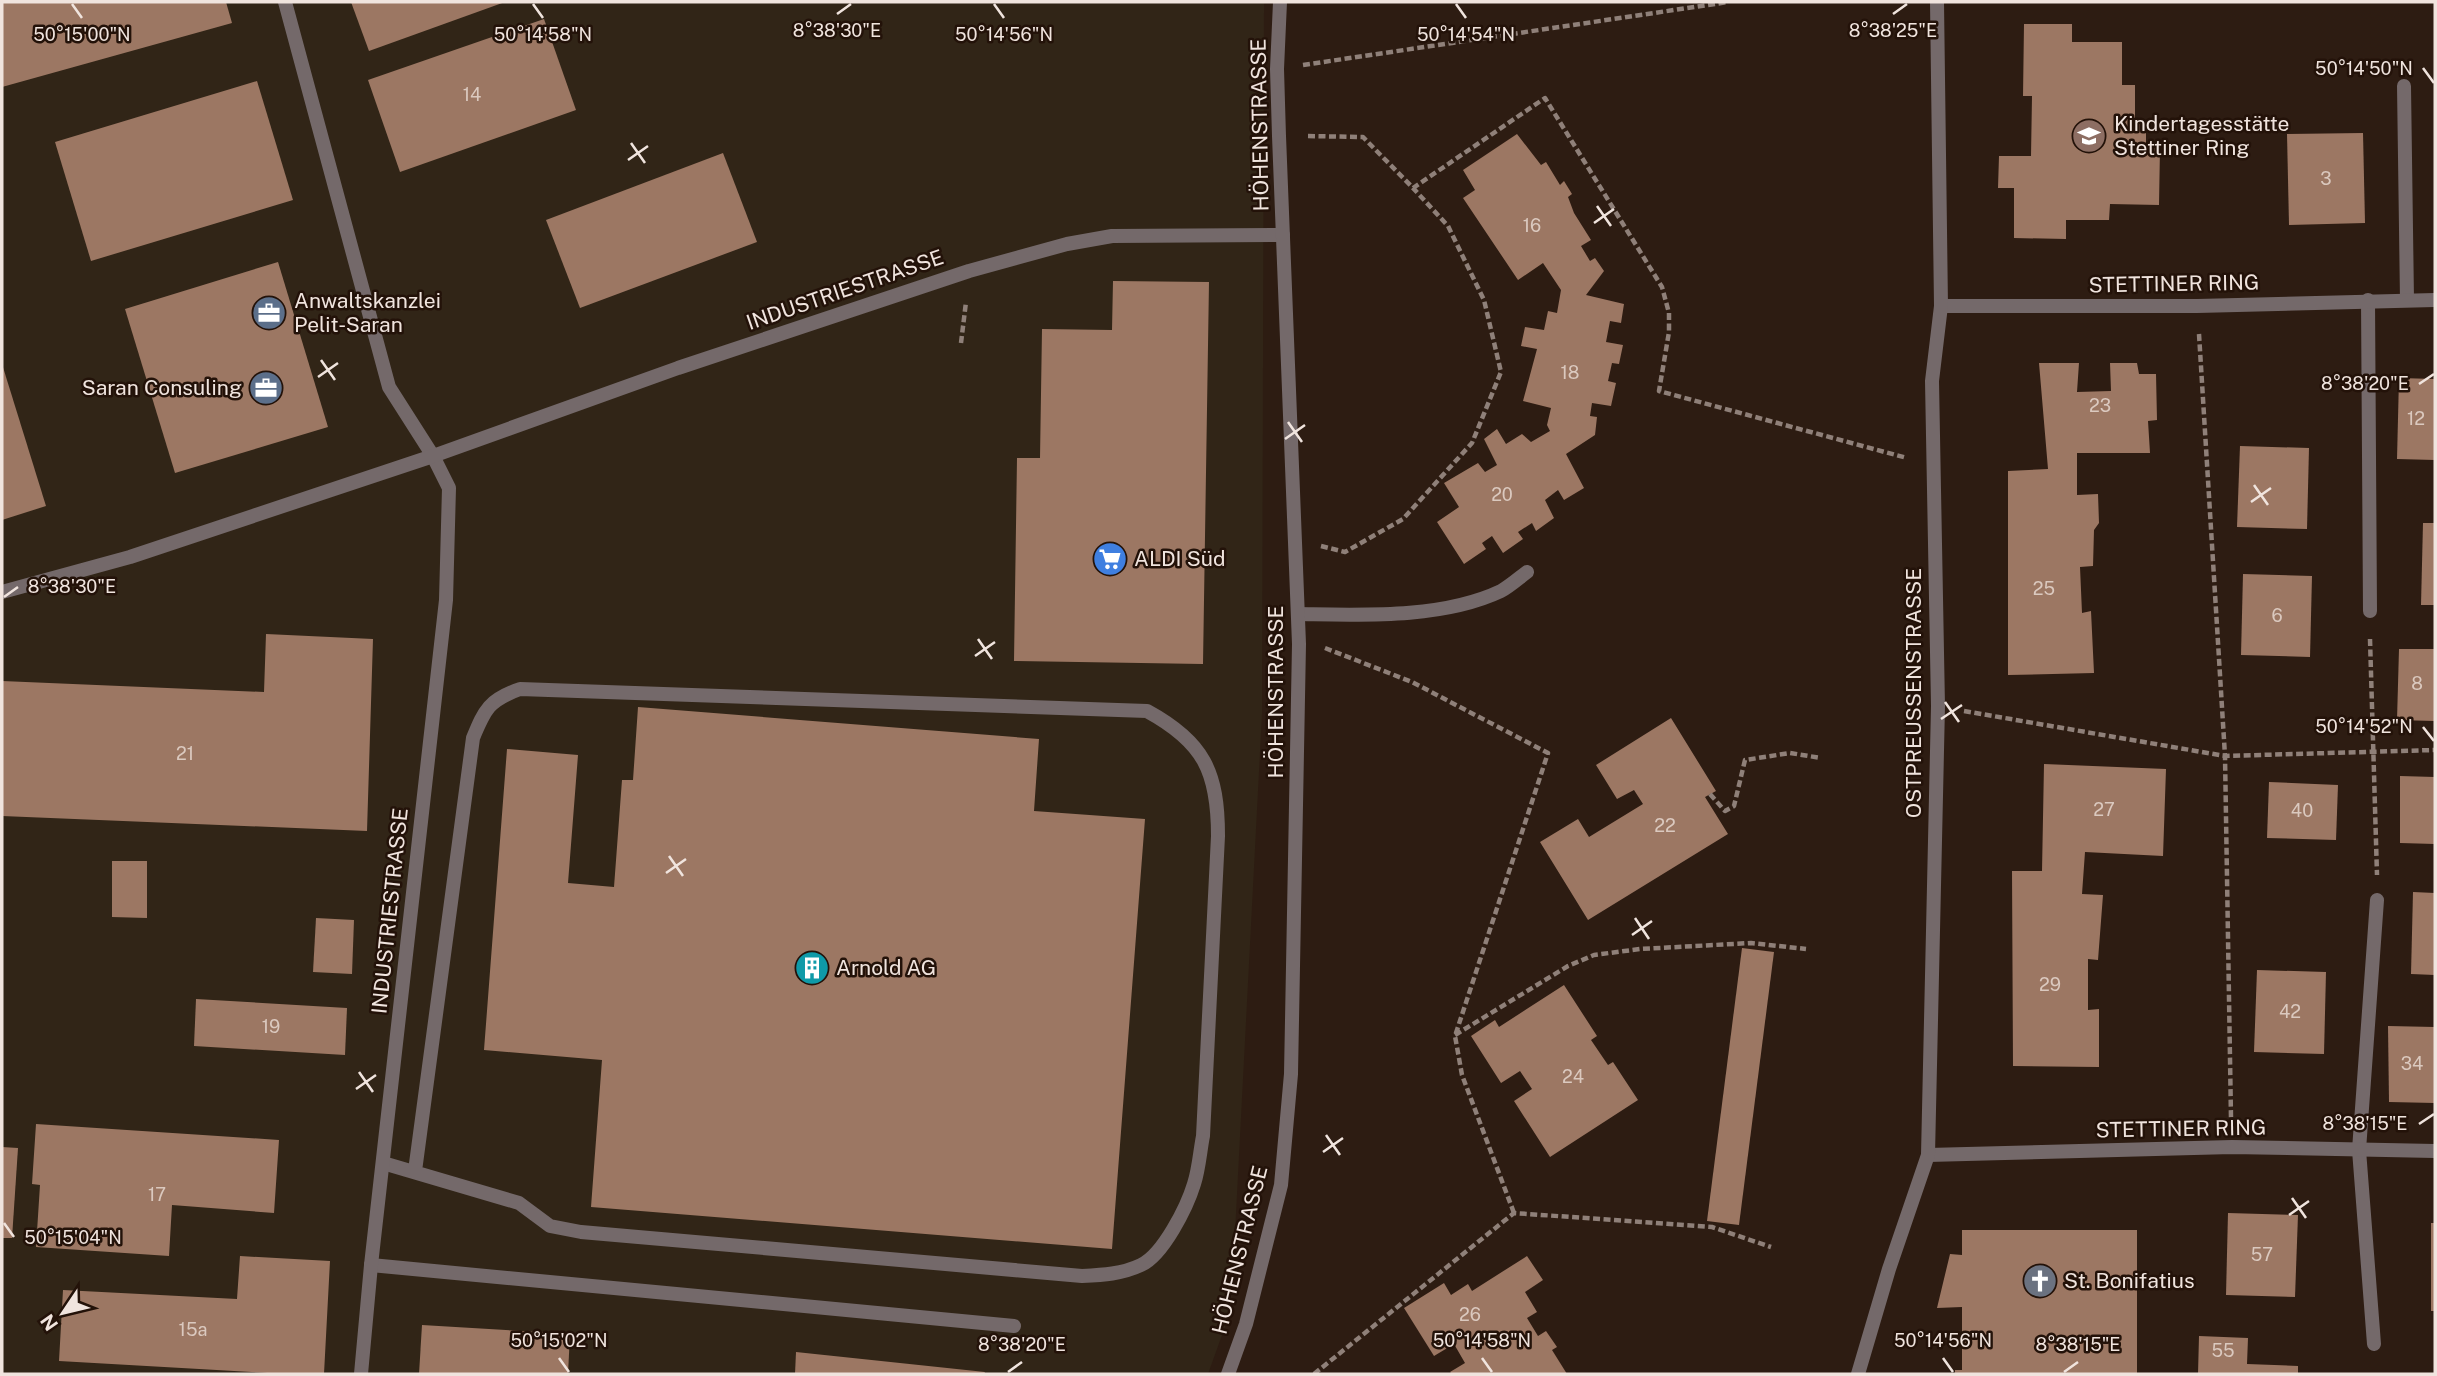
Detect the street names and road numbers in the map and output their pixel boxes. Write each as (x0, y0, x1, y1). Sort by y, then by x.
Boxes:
street label: HÖHENSTRASSE (1245, 38, 1274, 212)
street label: INDUSTRIESTRASSE (743, 244, 947, 335)
street label: STETTINER RING (2088, 270, 2260, 297)
street label: OSTPREUSSENSTRASSE (1901, 568, 1926, 818)
street label: HÖHENSTRASSE (1263, 606, 1288, 778)
street label: INDUSTRIESTRASSE (366, 807, 413, 1015)
street label: STETTINER RING (2095, 1115, 2267, 1142)
street label: HÖHENSTRASSE (1206, 1163, 1273, 1337)

